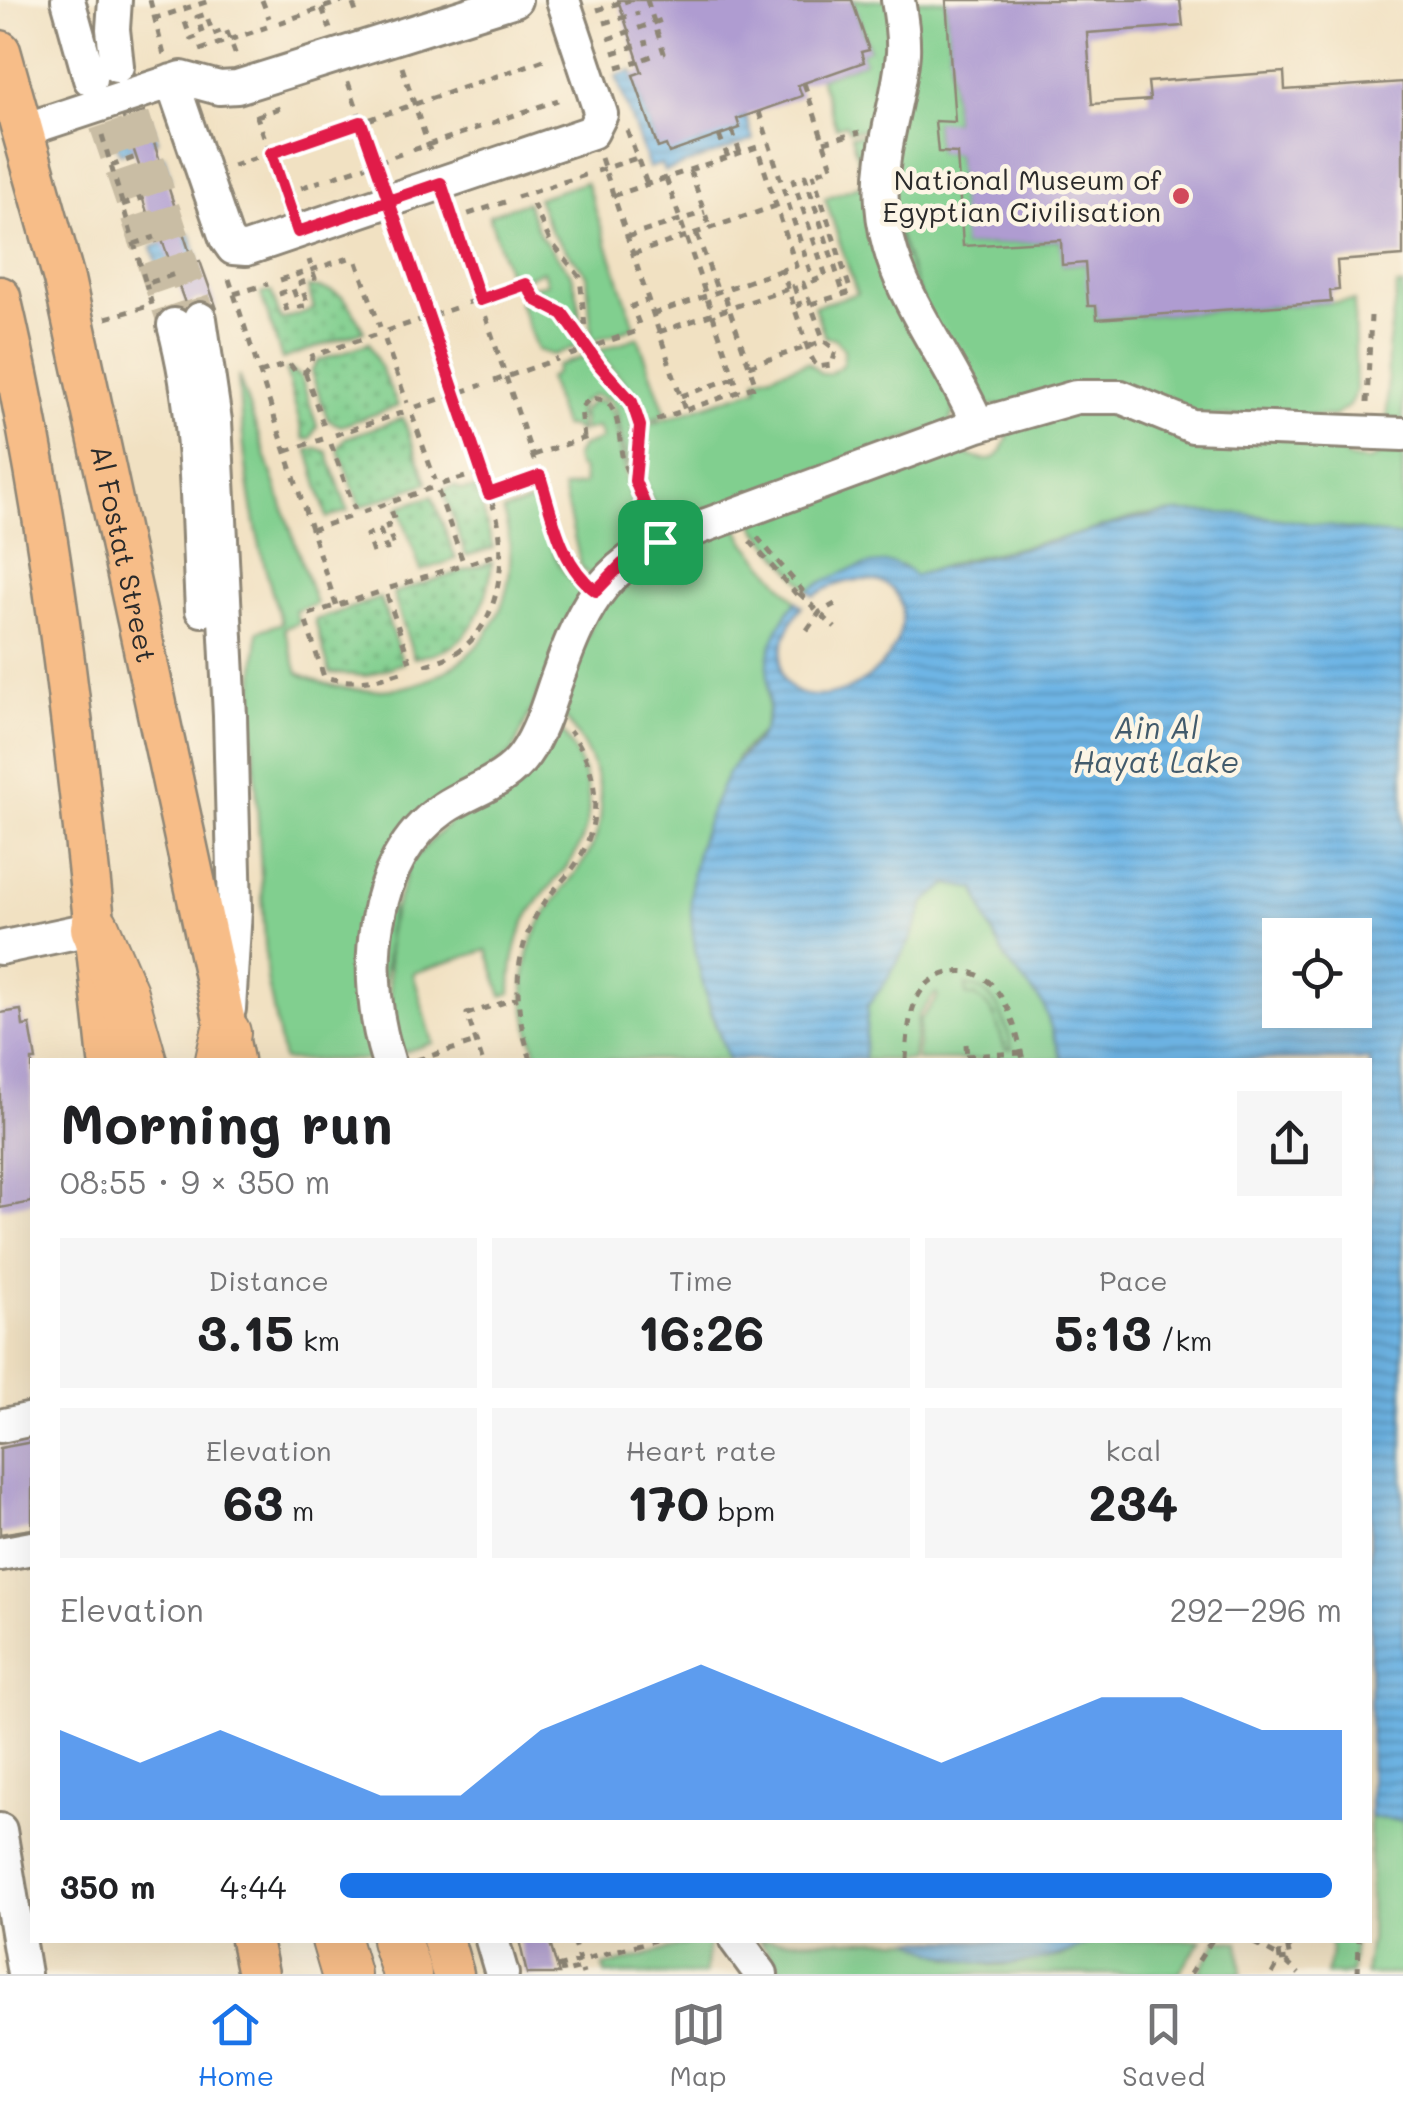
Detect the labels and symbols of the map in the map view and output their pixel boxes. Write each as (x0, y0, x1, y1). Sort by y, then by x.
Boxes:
place label: National Museum of Egyptian Civilisation (882, 161, 1162, 229)
marker: National Museum of Egyptian Civilisation (1170, 185, 1192, 207)
street label: Al Fostat Street (83, 442, 165, 666)
pin (618, 500, 703, 585)
water label: Ain Al Hayat Lake (1073, 707, 1239, 781)

